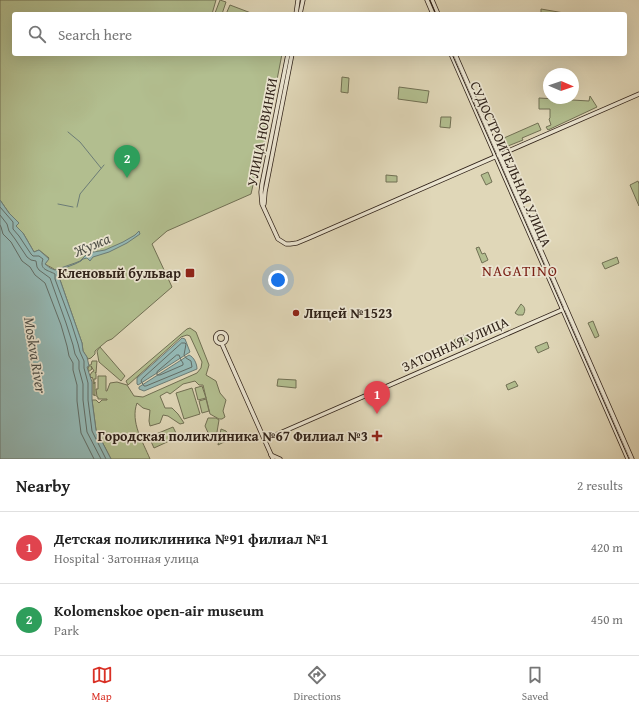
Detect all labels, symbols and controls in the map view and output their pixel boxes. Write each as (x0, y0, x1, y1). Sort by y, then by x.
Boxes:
search box (12, 12, 627, 56)
icon: search (26, 23, 48, 45)
text: Search here (58, 24, 132, 45)
north arrow (543, 68, 579, 104)
street label: УЛИЦА НОВИНКИ (242, 76, 282, 188)
street label: СУДОСТРОИТЕЛЬНАЯ УЛИЦА (465, 78, 557, 251)
pin: 2 (114, 145, 140, 178)
water label: Жужа (69, 227, 113, 262)
district label: NAGATINO (482, 260, 558, 281)
place label: Кленовый бульвар (58, 263, 181, 283)
marker: Кленовый бульвар (184, 267, 196, 279)
your location (268, 270, 288, 290)
place label: Лицей №1523 (304, 303, 393, 323)
marker: Лицей №1523 (291, 308, 301, 318)
street label: ЗАТОННАЯ УЛИЦА (398, 311, 512, 376)
water label: Moskva River (19, 315, 52, 395)
pin: 1 (364, 381, 390, 414)
place label: Городская поликлиника №67 Филиал №3 (98, 426, 368, 446)
marker: Городская поликлиника №67 Филиал №3 (371, 430, 383, 442)
text: Nearby (16, 473, 70, 498)
text: 2 results (577, 476, 623, 495)
text: Детская поликлиника №91 филиал №1 (54, 528, 329, 549)
text: 1 (26, 538, 32, 557)
text: 420 m (591, 538, 623, 557)
text: Hospital · Затонная улица (54, 549, 199, 568)
text: Kolomenskoe open-air museum (54, 600, 264, 621)
text: 2 (26, 610, 32, 629)
text: 450 m (591, 610, 623, 629)
text: Park (54, 621, 79, 640)
tab: Map (91, 664, 113, 704)
tab: Directions (294, 664, 341, 704)
tab: Saved (522, 664, 548, 704)

